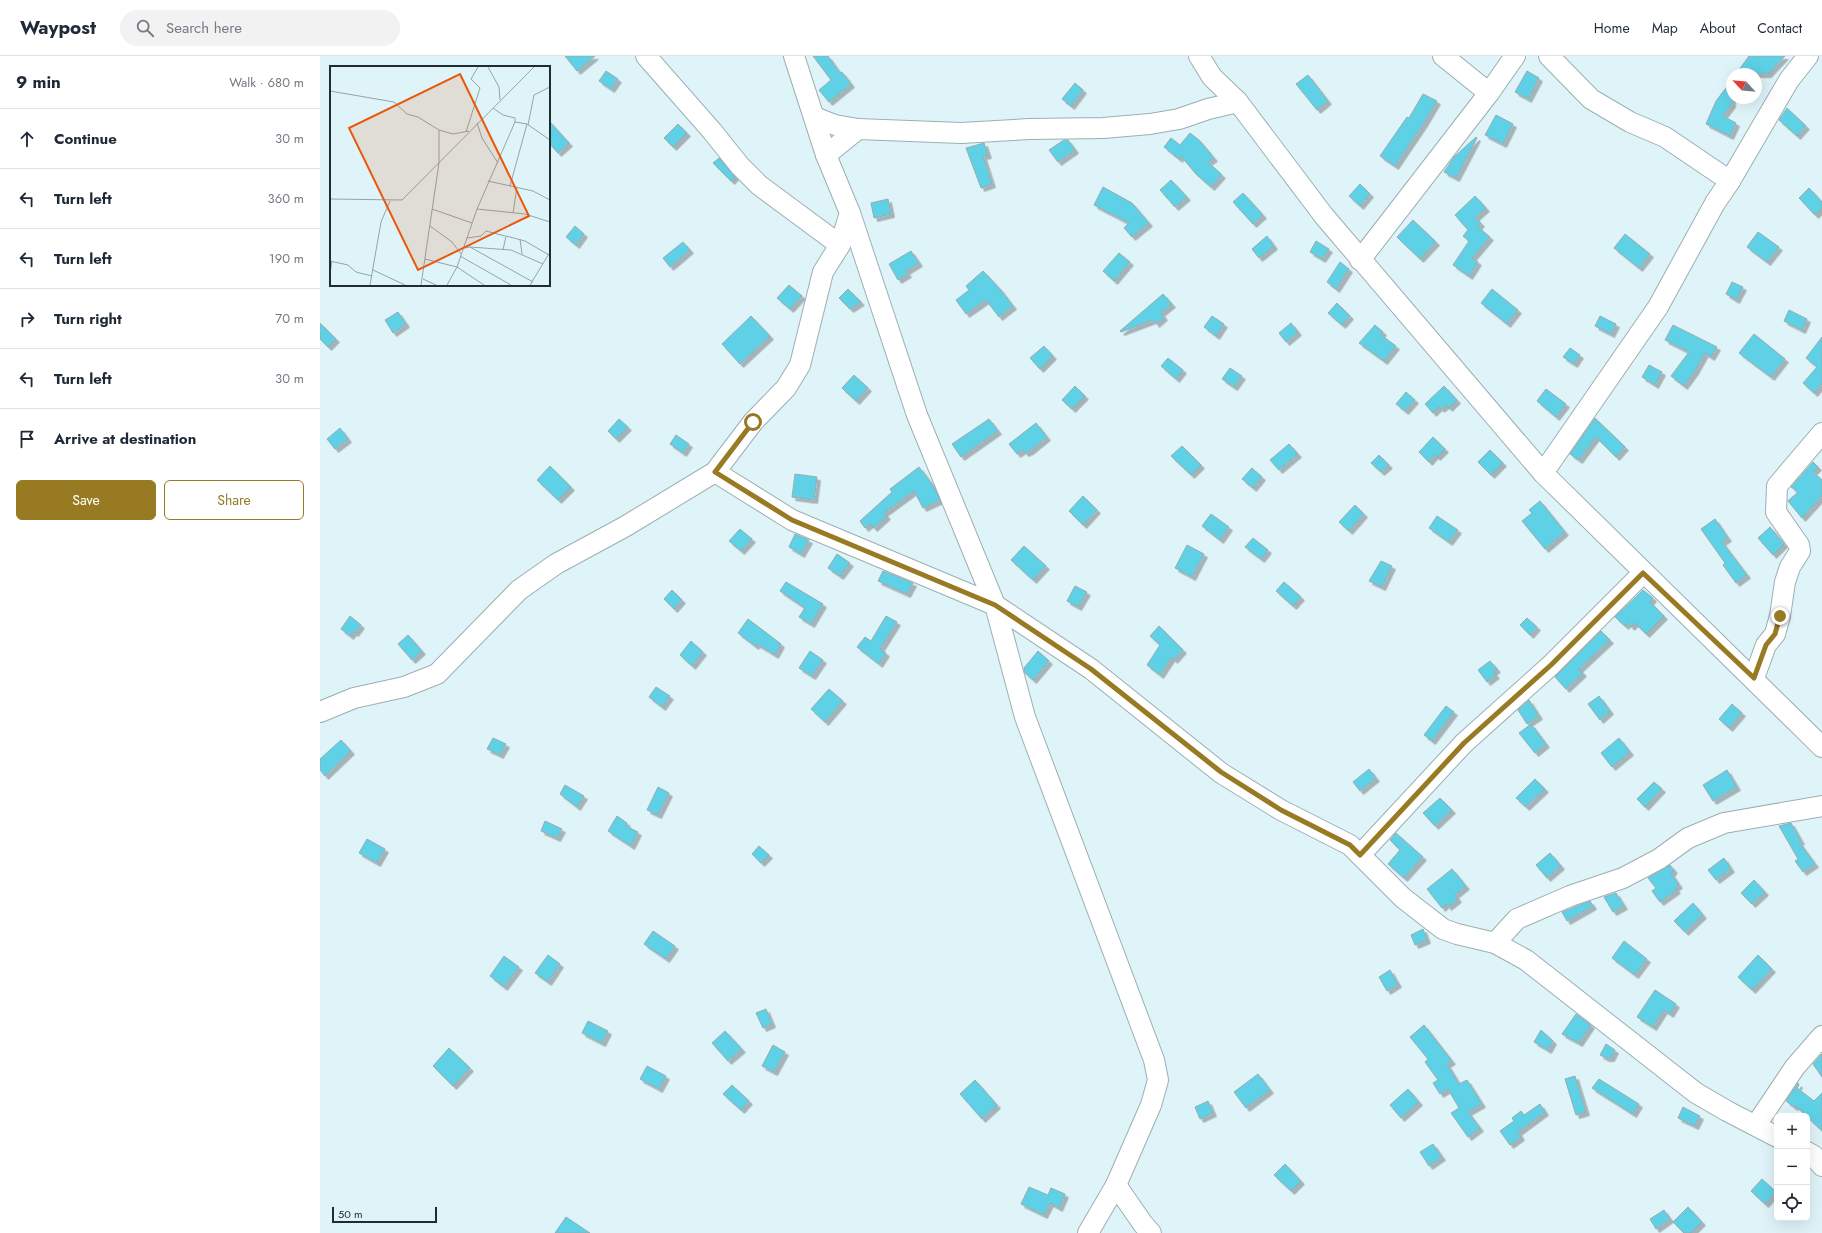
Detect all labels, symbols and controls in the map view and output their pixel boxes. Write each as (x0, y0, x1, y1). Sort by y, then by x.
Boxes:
search box (120, 10, 400, 46)
text: Waypost (20, 14, 96, 41)
icon: search (134, 17, 156, 39)
text: Search here (166, 17, 242, 39)
text: Home (1594, 18, 1630, 38)
text: Map (1652, 18, 1678, 38)
text: About (1700, 18, 1735, 38)
text: Contact (1757, 18, 1802, 38)
inset map (330, 66, 550, 286)
north arrow (1726, 68, 1762, 104)
text: 9 min (16, 70, 61, 94)
text: Walk · 680 m (229, 73, 304, 92)
icon: ahead (16, 128, 38, 150)
text: Continue (54, 128, 117, 150)
text: 30 m (275, 129, 304, 148)
icon: left (16, 188, 38, 210)
text: Turn left (54, 188, 112, 210)
text: 360 m (268, 189, 304, 208)
icon: left (16, 248, 38, 270)
text: Turn left (54, 248, 112, 270)
text: 190 m (269, 249, 304, 268)
icon: right (16, 308, 38, 330)
text: Turn right (54, 308, 122, 330)
text: 70 m (275, 309, 304, 328)
icon: left (16, 368, 38, 390)
text: Turn left (54, 368, 112, 390)
text: 30 m (275, 369, 304, 388)
route start (744, 413, 762, 431)
icon: arrive (16, 428, 38, 450)
text: Arrive at destination (54, 428, 196, 450)
button: Save (16, 480, 156, 520)
button: Share (164, 480, 304, 520)
route end (1771, 607, 1789, 625)
map controls (1774, 1113, 1810, 1221)
button: + (1774, 1113, 1810, 1149)
button: − (1774, 1149, 1810, 1185)
button: locate (1774, 1185, 1810, 1221)
scale bar (332, 1205, 437, 1224)
text: 50 m (338, 1206, 363, 1222)

